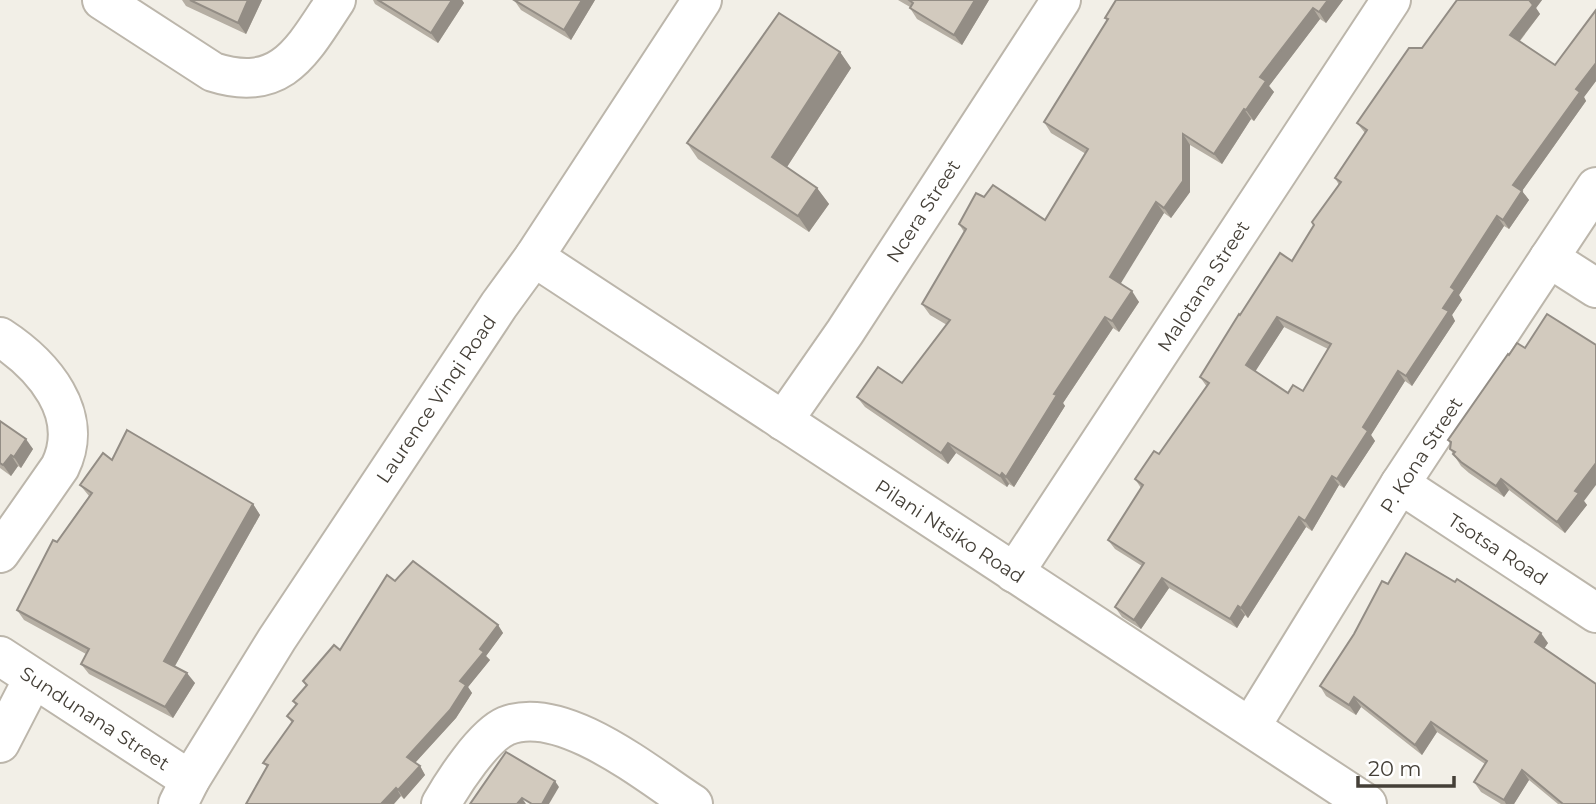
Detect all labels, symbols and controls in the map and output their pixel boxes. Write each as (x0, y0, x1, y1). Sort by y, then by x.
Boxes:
street label: Ncera Street (882, 155, 965, 267)
street label: Malotana Street (1153, 216, 1254, 356)
street label: Laurence Vinqi Road (372, 311, 501, 488)
street label: P. Kona Street (1375, 393, 1468, 518)
street label: Pilani Ntsiko Road (871, 475, 1029, 588)
street label: Tsotsa Road (1444, 509, 1552, 590)
street label: Sundunana Street (16, 662, 174, 775)
scale bar (1358, 744, 1454, 788)
text: 20 m (1368, 756, 1422, 781)

